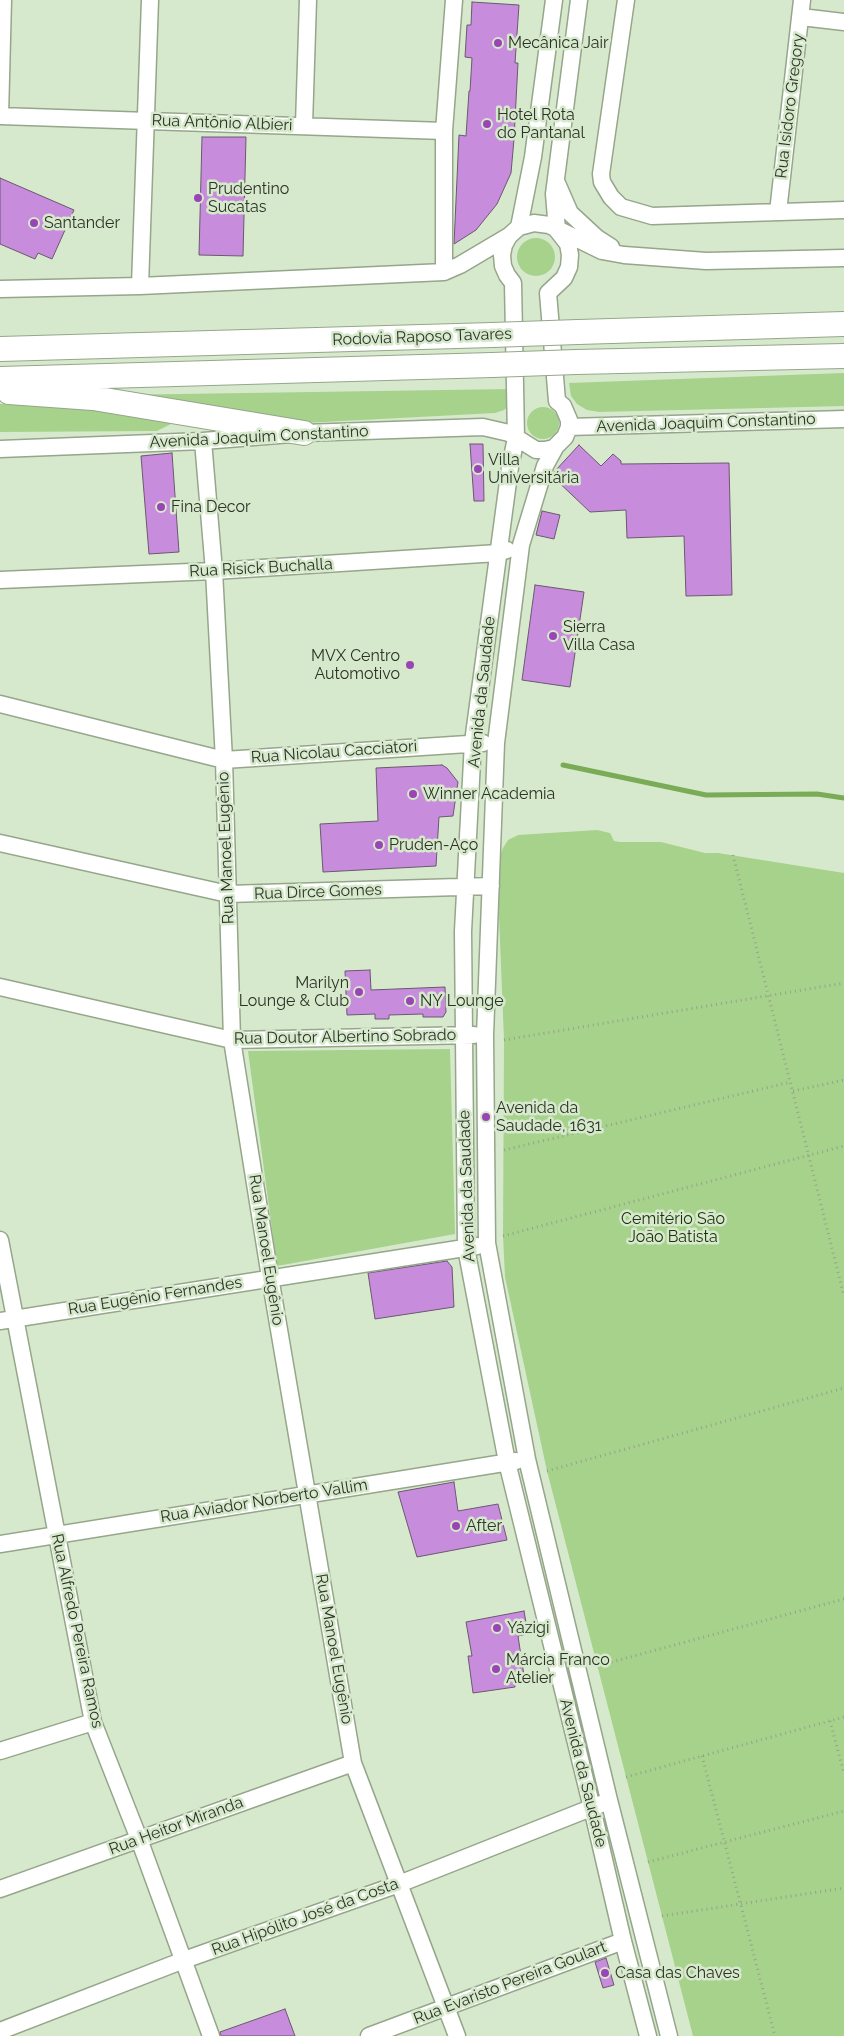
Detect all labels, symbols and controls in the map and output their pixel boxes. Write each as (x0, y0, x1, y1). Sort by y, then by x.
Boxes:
street label: Rua Isidoro Gregory (772, 32, 808, 180)
place label: Mecânica Jair (508, 33, 609, 53)
marker: Mecânica Jair (492, 37, 504, 49)
place label: Hotel Rota do Pantanal (497, 105, 585, 143)
street label: Rua Antônio Albieri (151, 111, 293, 135)
marker: Hotel Rota do Pantanal (481, 118, 493, 130)
place label: Prudentino Sucatas (208, 179, 289, 217)
marker: Prudentino Sucatas (192, 192, 204, 204)
place label: Santander (44, 213, 120, 233)
marker: Santander (28, 217, 40, 229)
street label: Rodovia Raposo Tavares (332, 324, 512, 350)
street label: Avenida Joaquim Constantino (596, 410, 816, 436)
street label: Avenida Joaquim Constantino (149, 422, 369, 452)
place label: Villa Universitária (488, 450, 579, 488)
marker: Villa Universitária (472, 463, 484, 475)
place label: Fina Decor (171, 497, 251, 517)
marker: Fina Decor (155, 501, 167, 513)
street label: Rua Risick Buchalla (189, 555, 333, 581)
street label: Avenida da Saudade (464, 615, 500, 769)
place label: Sierra Villa Casa (563, 617, 635, 655)
marker: Sierra Villa Casa (547, 630, 559, 642)
place label: MVX Centro Automotivo (311, 646, 400, 684)
marker: MVX Centro Automotivo (404, 659, 416, 671)
street label: Rua Nicolau Cacciatori (250, 737, 418, 767)
street label: Rua Manoel Eugênio (214, 771, 238, 925)
place label: Winner Academia (423, 784, 555, 804)
marker: Winner Academia (407, 788, 419, 800)
place label: Pruden-Aço (389, 835, 478, 855)
marker: Pruden-Aço (373, 839, 385, 851)
street label: Rua Dirce Gomes (254, 880, 382, 904)
place label: Marilyn Lounge & Club (239, 973, 349, 1011)
marker: Marilyn Lounge & Club (353, 986, 365, 998)
place label: NY Lounge (420, 991, 504, 1011)
marker: NY Lounge (404, 995, 416, 1007)
street label: Rua Doutor Albertino Sobrado (234, 1025, 456, 1049)
place label: Avenida da Saudade, 1631 (496, 1098, 602, 1136)
street label: Avenida da Saudade (455, 1110, 479, 1262)
marker: Avenida da Saudade, 1631 (480, 1111, 492, 1123)
street label: Rua Manoel Eugênio (245, 1173, 287, 1327)
park label: Cemitério São João Batista (621, 1209, 725, 1247)
street label: Rua Eugênio Fernandes (67, 1273, 243, 1319)
street label: Rua Aviador Norberto Vallim (159, 1475, 369, 1527)
place label: After (466, 1516, 502, 1536)
marker: After (450, 1520, 462, 1532)
street label: Rua Alfredo Pereira Ramos (47, 1532, 107, 1730)
street label: Rua Manoel Eugênio (311, 1572, 357, 1726)
place label: Yázigi (507, 1618, 549, 1638)
marker: Yázigi (491, 1622, 503, 1634)
place label: Márcia Franco Atelier (506, 1650, 610, 1688)
marker: Márcia Franco Atelier (490, 1663, 502, 1675)
street label: Avenida da Saudade (555, 1697, 611, 1849)
street label: Rua Heitor Miranda (106, 1793, 246, 1859)
street label: Rua Hipólito José da Costa (209, 1874, 401, 1960)
street label: Rua Evaristo Pereira Goulart (411, 1937, 609, 2029)
place label: Casa das Chaves (615, 1963, 740, 1983)
marker: Casa das Chaves (599, 1967, 611, 1979)

